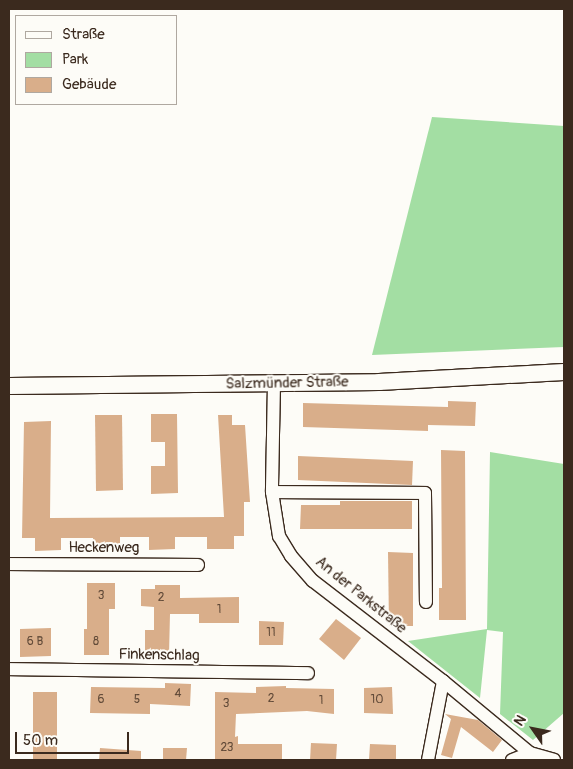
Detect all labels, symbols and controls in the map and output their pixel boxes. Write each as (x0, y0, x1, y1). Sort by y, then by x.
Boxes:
legend (15, 15, 178, 105)
text: Straße (62, 25, 105, 44)
text: Park (62, 50, 88, 69)
text: Gebäude (62, 75, 116, 94)
street label: Salzmünder Straße (225, 373, 349, 393)
street label: Heckenweg (69, 539, 139, 557)
street label: An der Parkstraße (312, 553, 410, 637)
house number: 3 (98, 589, 104, 603)
house number: 2 (158, 591, 164, 605)
house number: 1 (217, 603, 221, 617)
house number: 11 (266, 626, 276, 640)
house number: 6 B (27, 635, 43, 649)
house number: 8 (93, 635, 99, 649)
street label: Finkenschlag (118, 645, 200, 665)
house number: 4 (175, 687, 181, 701)
house number: 2 (268, 692, 274, 706)
house number: 6 (98, 693, 104, 707)
house number: 5 (134, 693, 140, 707)
house number: 10 (371, 693, 383, 707)
house number: 1 (319, 694, 323, 708)
house number: 3 (223, 697, 229, 711)
north arrow (508, 704, 558, 754)
text: N (510, 712, 530, 729)
scale bar (18, 722, 131, 754)
text: 50 m (23, 731, 58, 750)
house number: 23 (220, 741, 234, 755)

